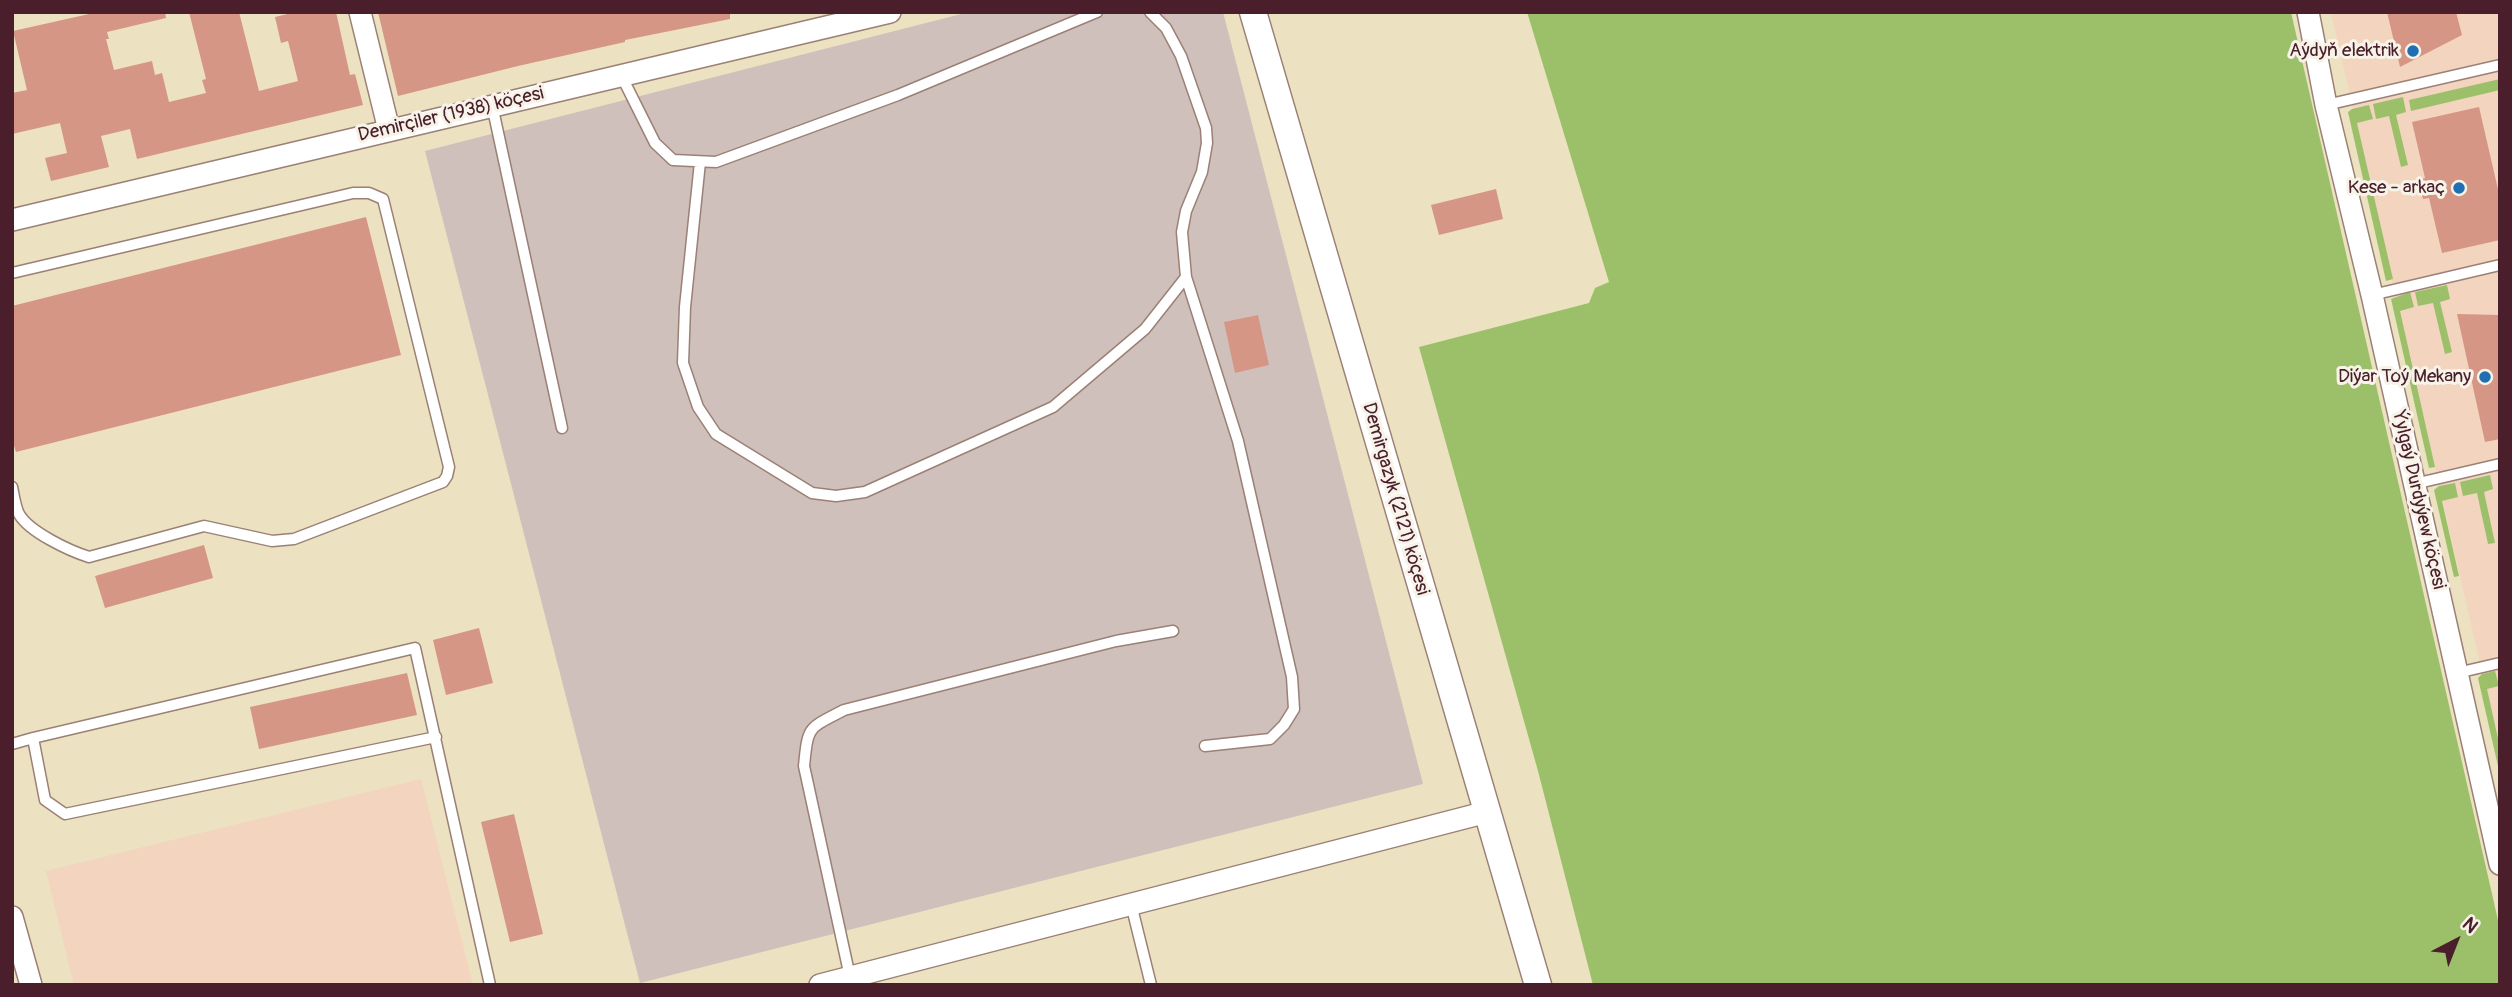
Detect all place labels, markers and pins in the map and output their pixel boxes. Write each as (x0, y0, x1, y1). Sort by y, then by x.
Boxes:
place label: Aýdyň elektrik (2289, 40, 2399, 62)
marker: Aýdyň elektrik (2405, 43, 2421, 59)
place label: Kese - arkaç (2348, 177, 2445, 199)
marker: Kese - arkaç (2451, 180, 2467, 196)
place label: Diýar Toý Mekany (2338, 366, 2471, 388)
marker: Diýar Toý Mekany (2477, 369, 2493, 385)

